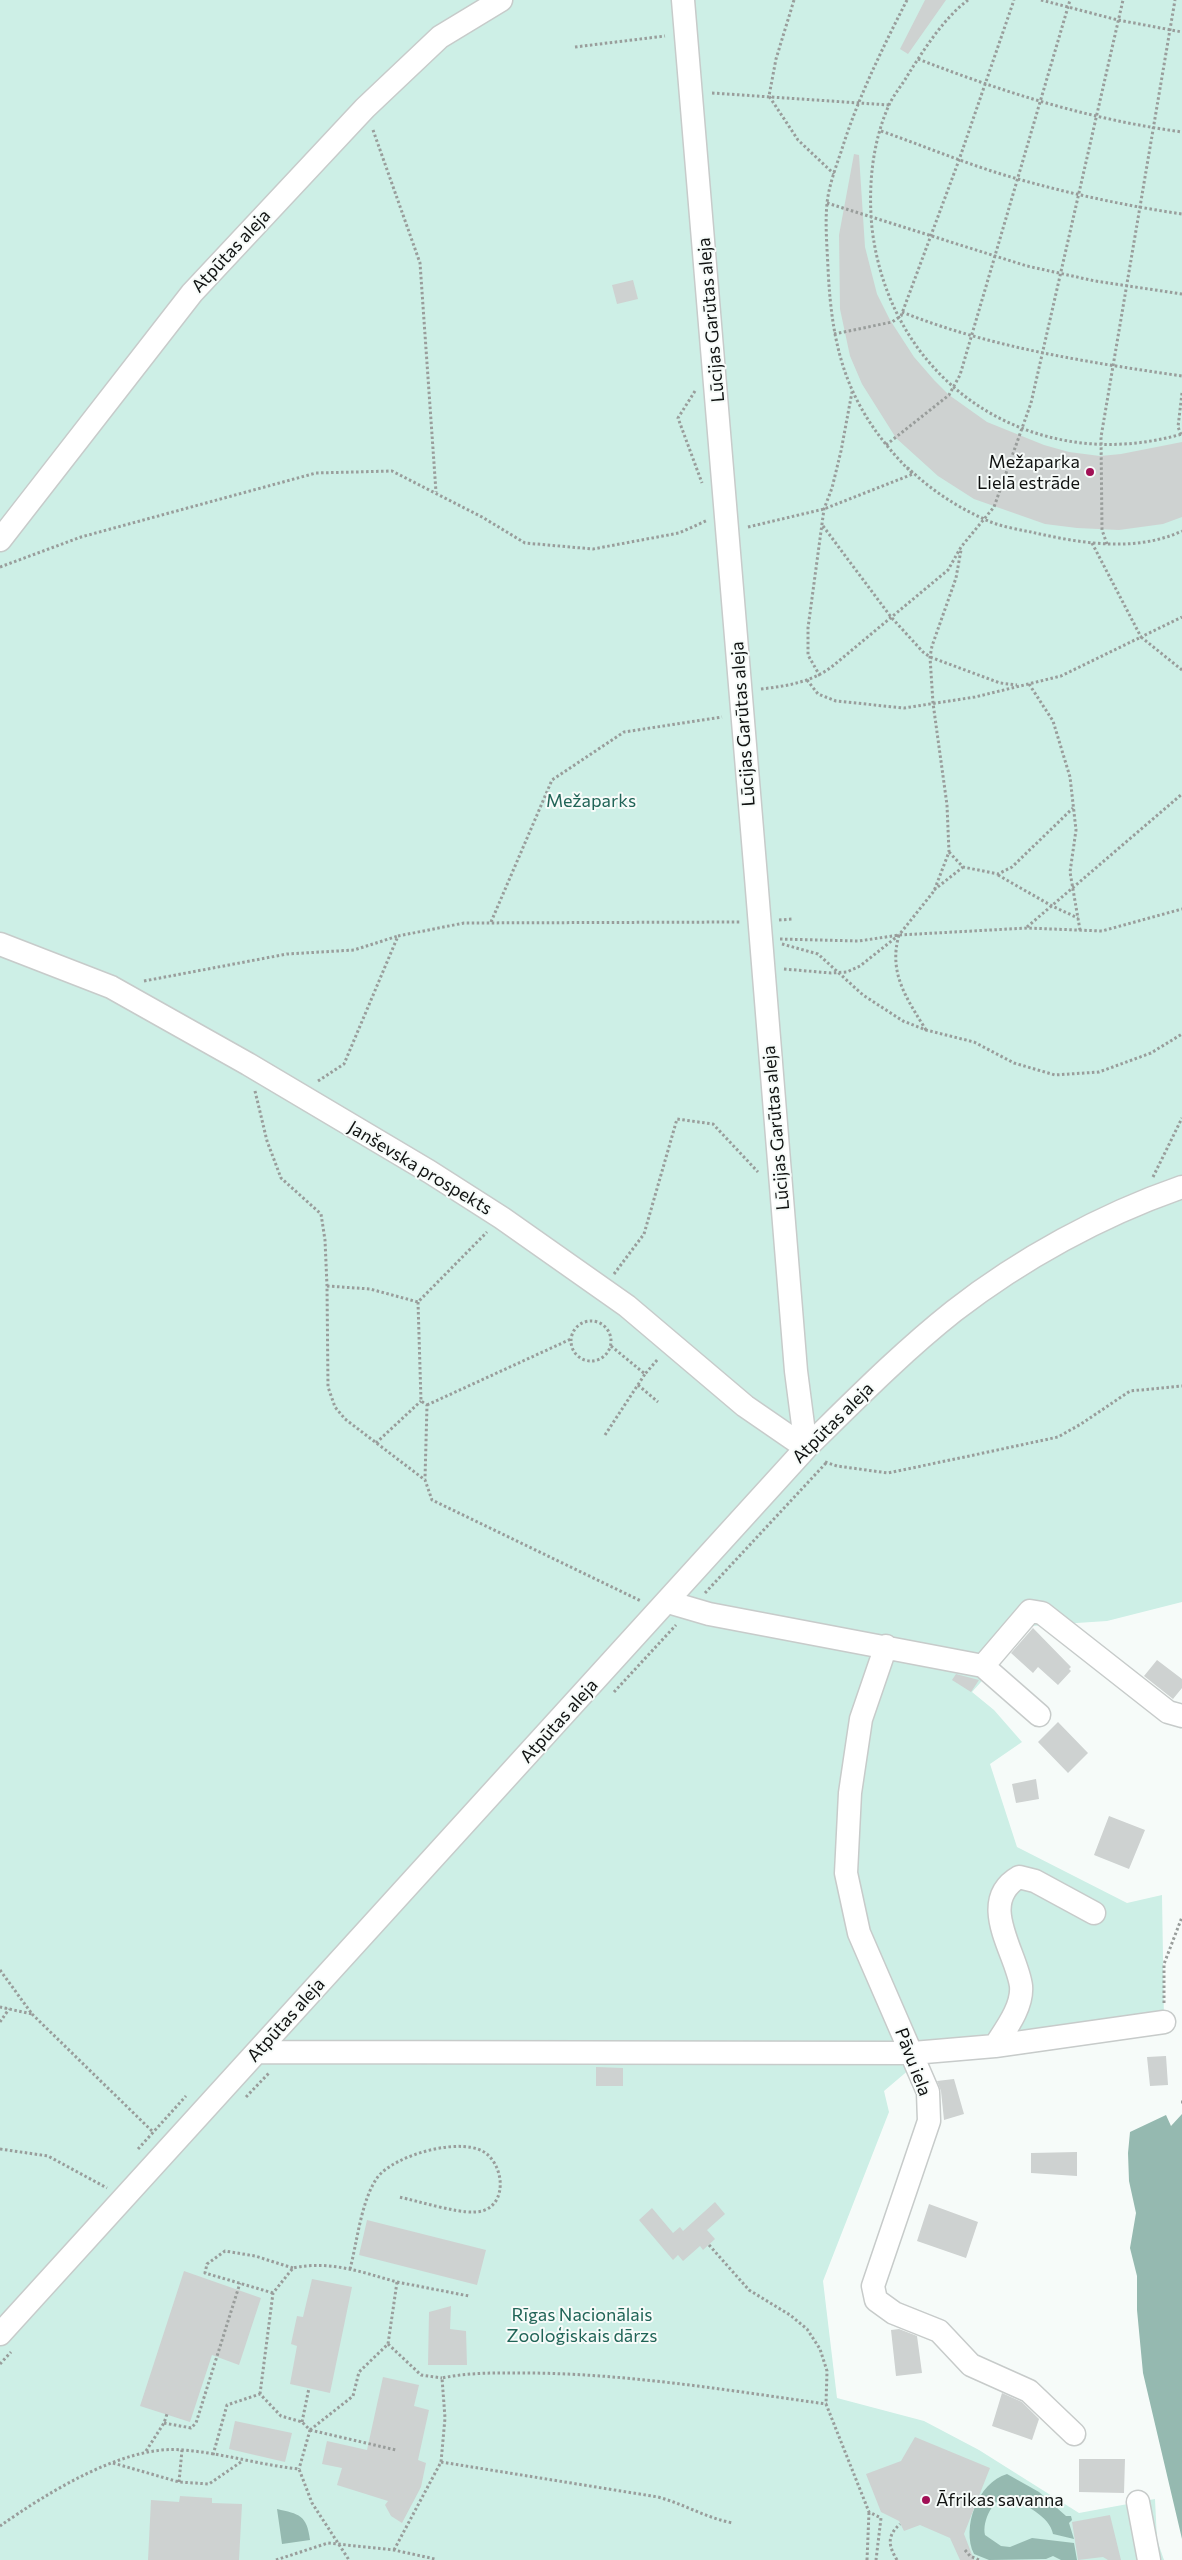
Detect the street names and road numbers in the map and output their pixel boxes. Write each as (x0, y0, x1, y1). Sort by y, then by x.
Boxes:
street label: Atpūtas aleja (187, 205, 275, 297)
street label: Lūcijas Garūtas aleja (693, 237, 729, 403)
street label: Lūcijas Garūtas aleja (726, 641, 760, 807)
street label: Lūcijas Garūtas aleja (758, 1045, 794, 1211)
street label: Janševska prospekts (344, 1116, 496, 1220)
street label: Atpūtas aleja (788, 1378, 878, 1468)
street label: Atpūtas aleja (516, 1674, 602, 1768)
street label: Atpūtas aleja (243, 1973, 329, 2067)
street label: Pāvu iela (890, 2025, 936, 2099)

